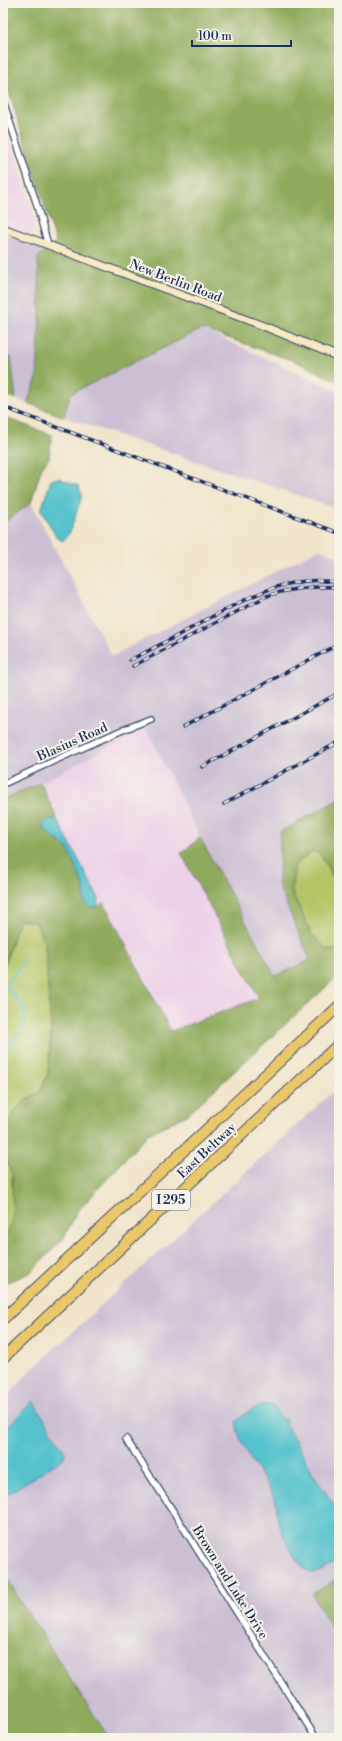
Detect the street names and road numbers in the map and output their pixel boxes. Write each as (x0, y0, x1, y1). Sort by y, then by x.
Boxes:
street label: New Berlin Road (127, 256, 225, 306)
street label: Blasius Road (34, 719, 111, 765)
street label: East Beltway (174, 1119, 240, 1182)
road number: I 295 (152, 1190, 190, 1210)
street label: Brown and Luke Drive (188, 1522, 272, 1642)

